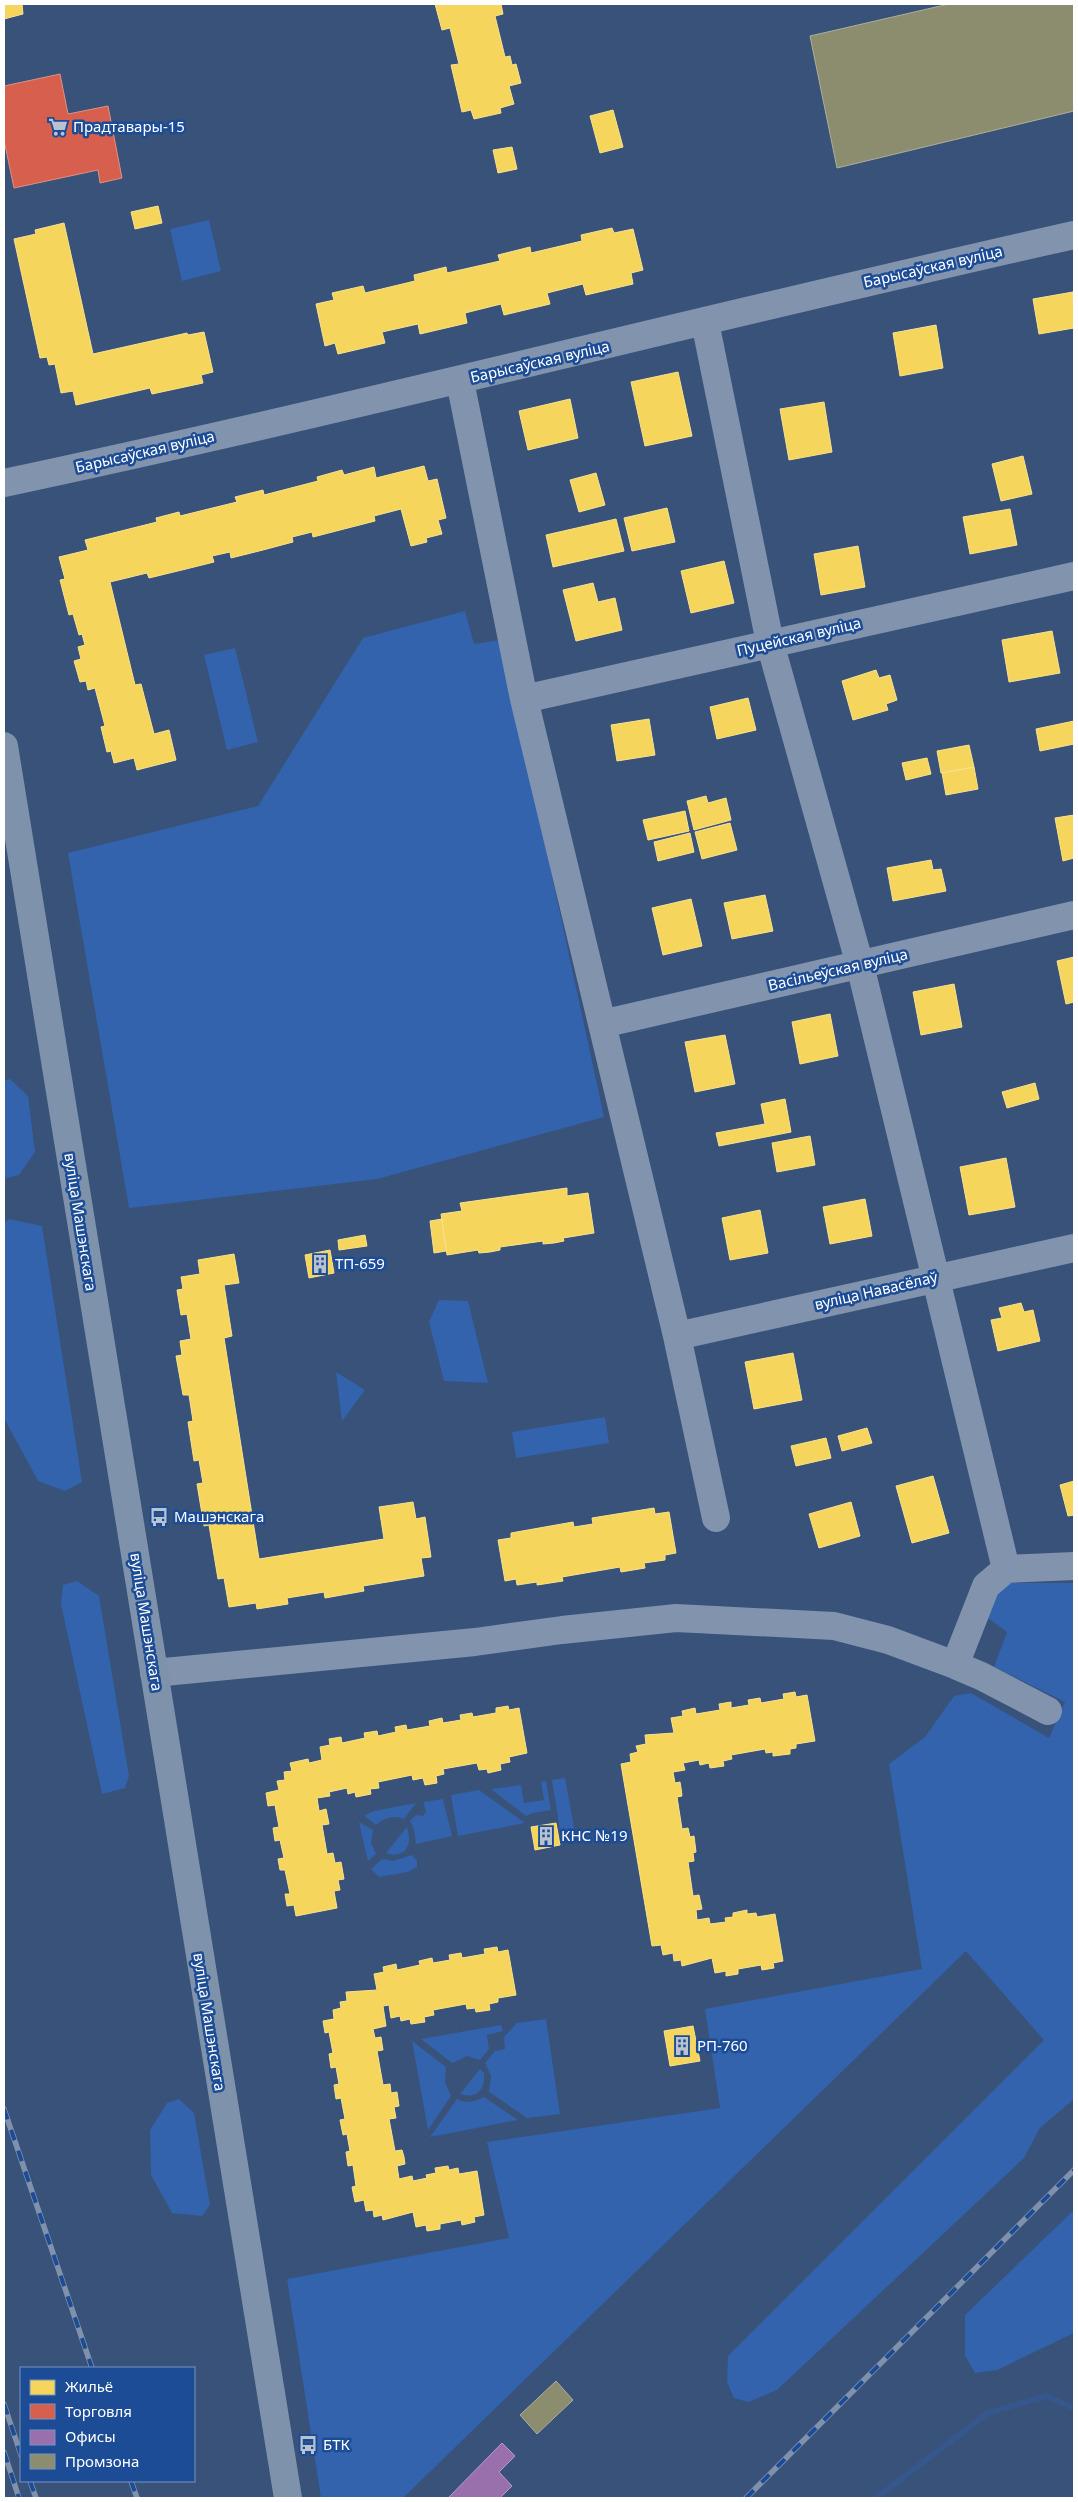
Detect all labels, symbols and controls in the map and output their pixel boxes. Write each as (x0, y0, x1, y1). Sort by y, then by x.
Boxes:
supermarket icon: Прадтавары-15 (47, 116, 69, 138)
place label: Прадтавары-15 (73, 116, 185, 136)
street label: Барысаўская вуліца (861, 240, 1004, 292)
street label: Барысаўская вуліца (468, 335, 611, 387)
street label: Барысаўская вуліца (73, 425, 216, 477)
street label: Пуцейская вуліца (735, 612, 863, 660)
street label: Васільеўская вуліца (766, 943, 910, 995)
street label: вуліца Машэнскага (60, 1151, 102, 1292)
building icon: ТП-659 (309, 1253, 331, 1275)
place label: ТП-659 (335, 1253, 385, 1273)
street label: вуліца Навасёлаў (812, 1266, 940, 1314)
bus stop icon: Машэнскага (148, 1506, 170, 1528)
place label: Машэнскага (174, 1506, 264, 1526)
street label: вуліца Машэнскага (126, 1551, 168, 1692)
building icon: КНС №19 (535, 1825, 557, 1847)
place label: КНС №19 (561, 1825, 627, 1845)
street label: вуліца Машэнскага (189, 1951, 231, 2092)
building icon: РП-760 (671, 2035, 693, 2057)
place label: РП-760 (697, 2035, 748, 2055)
legend (20, 2367, 195, 2482)
text: Жильё (65, 2376, 113, 2396)
text: Торговля (65, 2401, 132, 2421)
text: Офисы (65, 2426, 116, 2446)
bus stop icon: БТК (297, 2434, 319, 2456)
place label: БТК (323, 2434, 351, 2454)
text: Промзона (65, 2451, 139, 2471)

